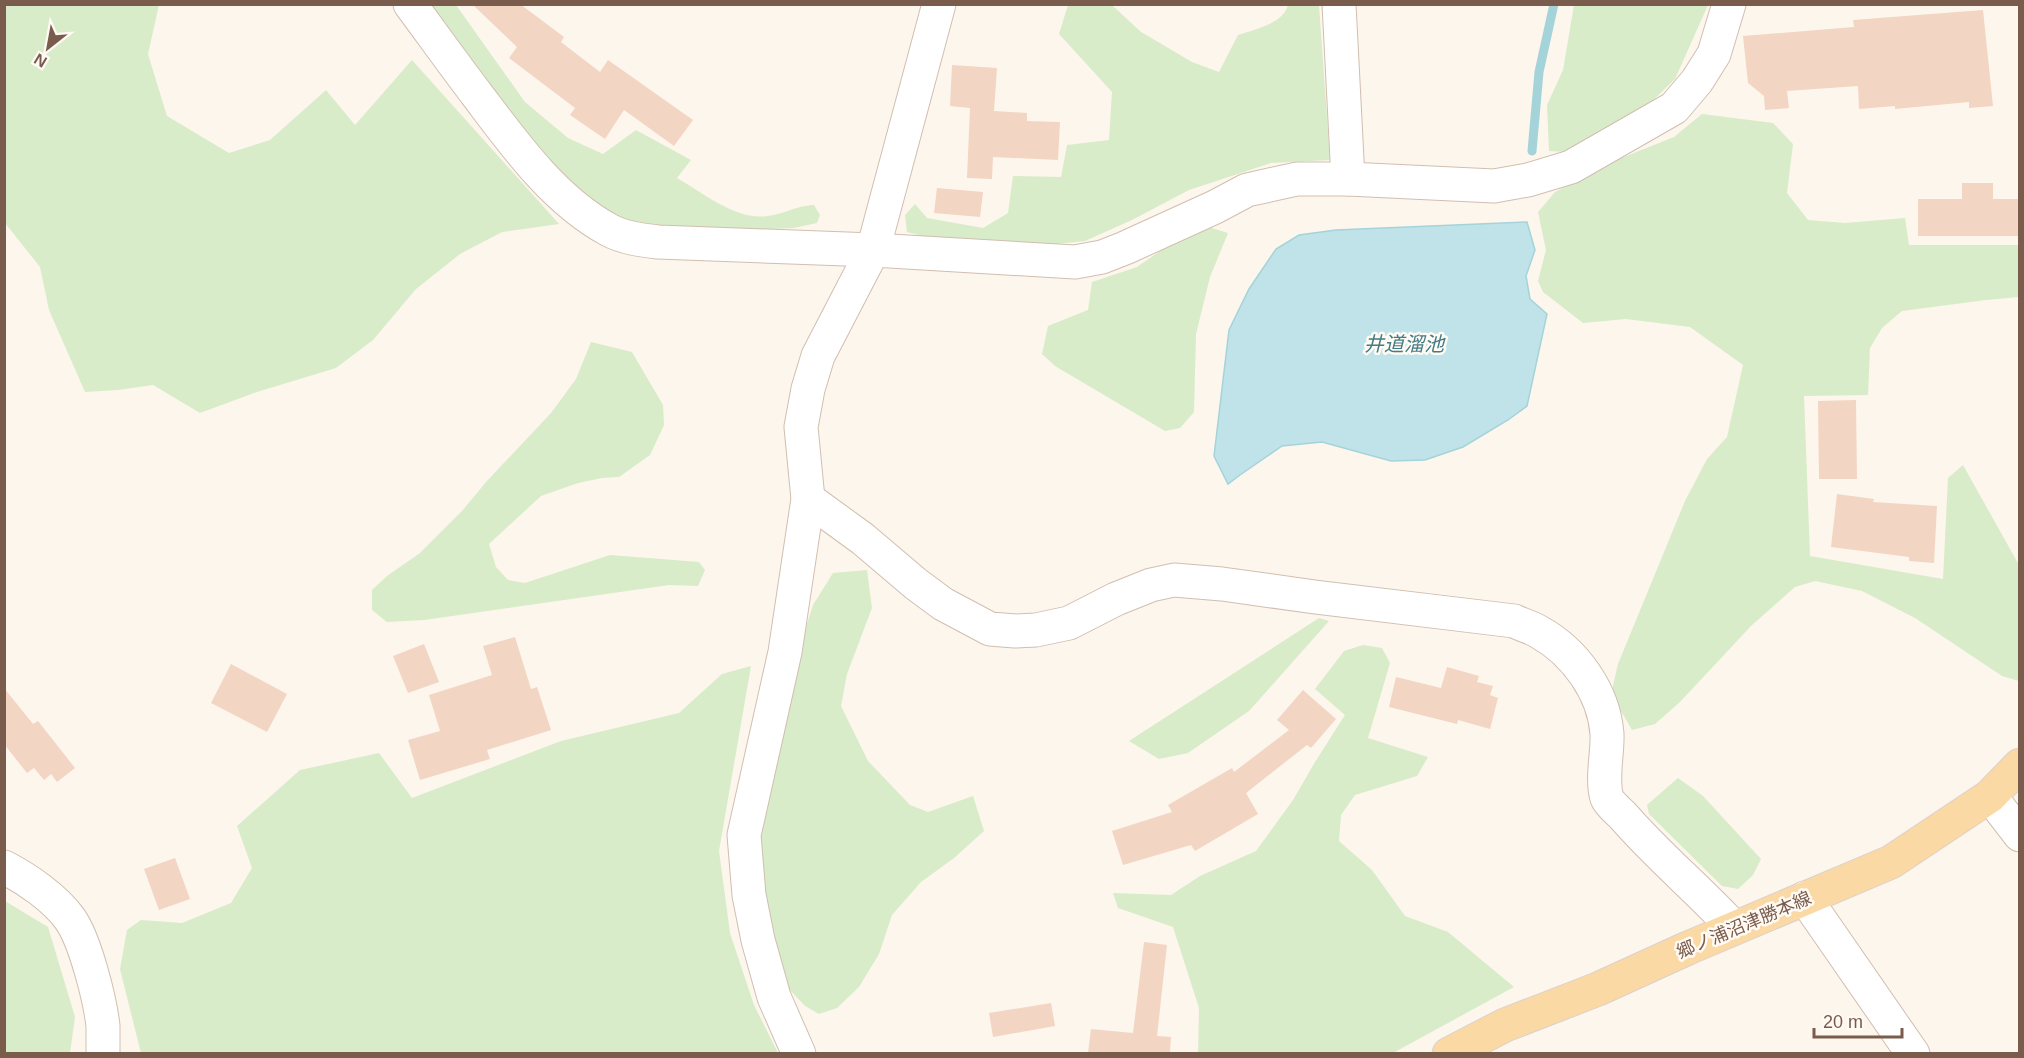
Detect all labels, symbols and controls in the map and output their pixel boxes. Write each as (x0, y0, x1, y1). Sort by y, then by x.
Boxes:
north arrow (18, 18, 78, 78)
text: N (31, 50, 50, 71)
water label: 井道溜池 (1364, 333, 1446, 355)
street label: 郷ノ浦沼津勝本線 (1674, 888, 1814, 962)
scale bar (1814, 1001, 1902, 1039)
text: 20 m (1823, 1012, 1863, 1032)

